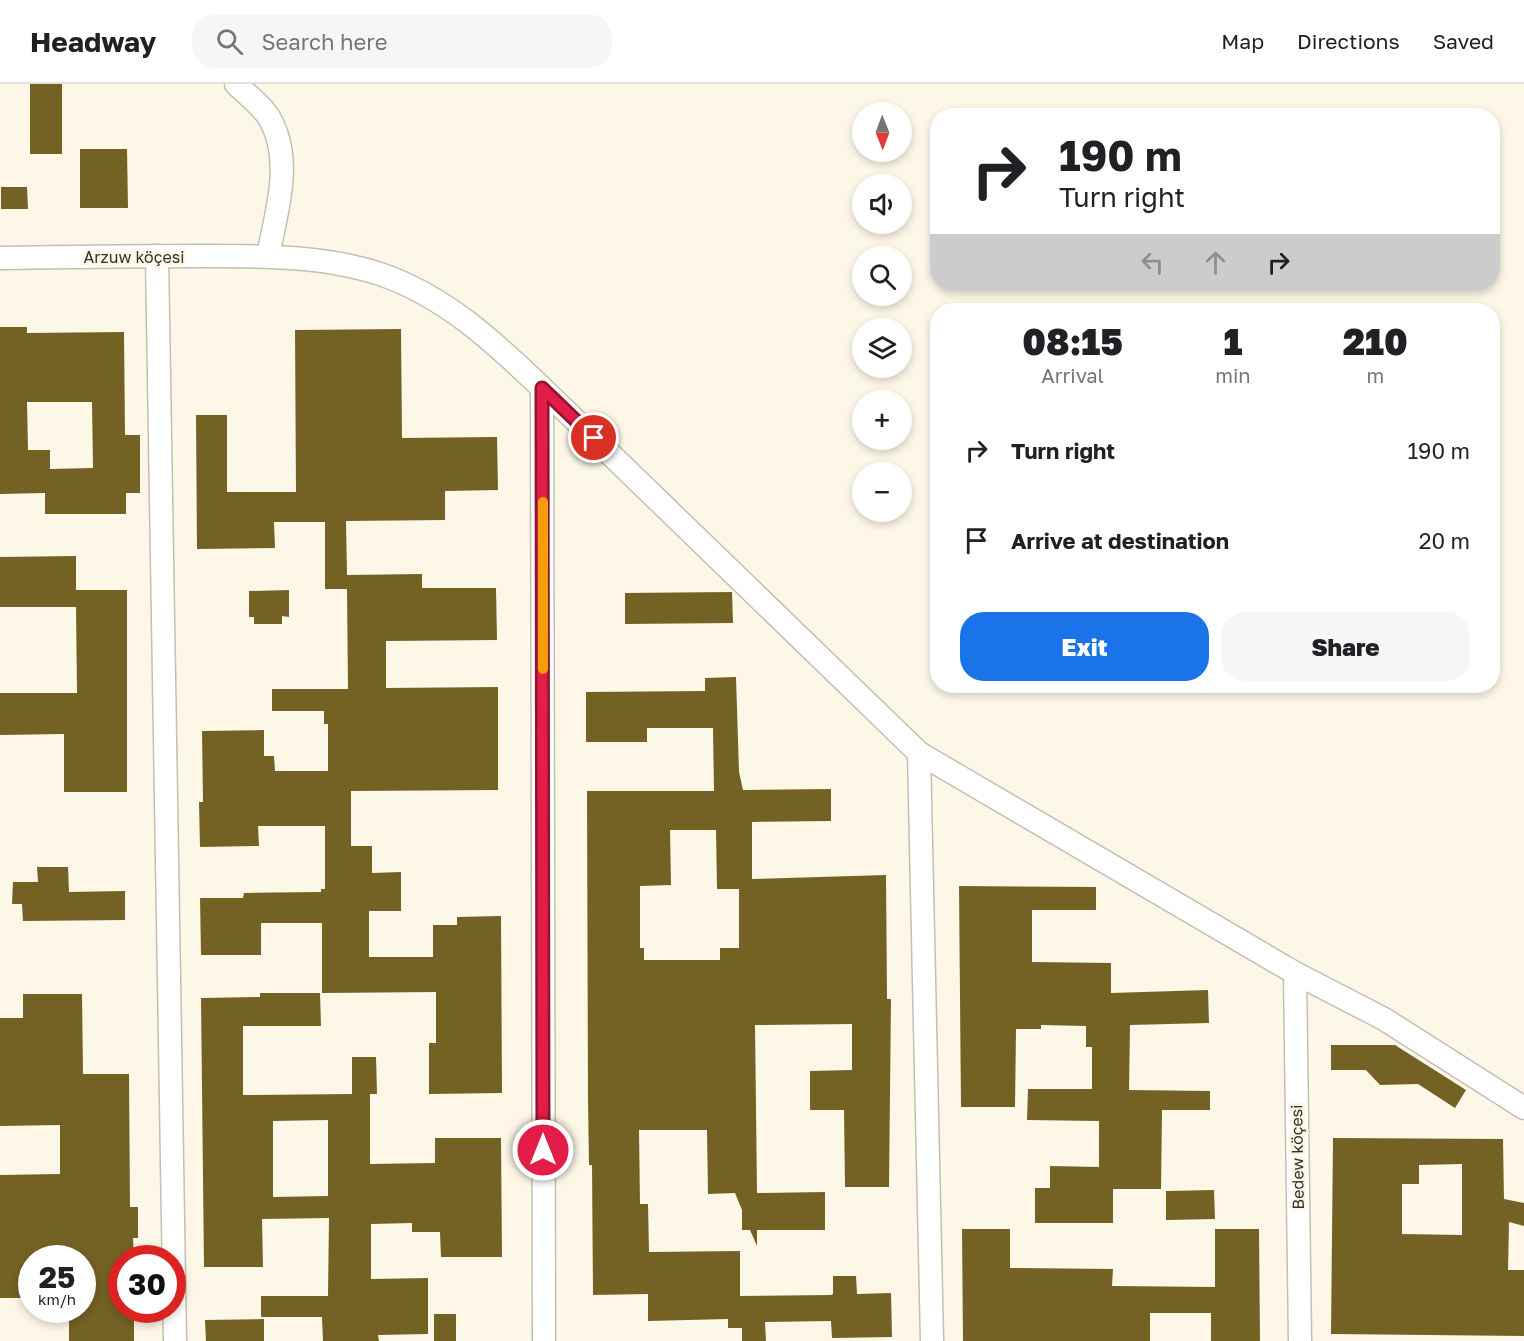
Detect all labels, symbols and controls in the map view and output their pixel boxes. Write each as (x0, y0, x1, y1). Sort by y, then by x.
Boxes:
search box (192, 14, 612, 68)
text: Headway (30, 25, 156, 58)
icon: search (213, 25, 246, 58)
text: Search here (261, 28, 387, 55)
text: Map (1221, 28, 1264, 54)
text: Directions (1297, 28, 1400, 54)
text: Saved (1433, 28, 1494, 54)
north arrow (852, 102, 912, 162)
map controls (852, 102, 912, 522)
text: 190 m (1059, 130, 1182, 180)
icon: right (960, 132, 1038, 210)
button: sound (852, 174, 912, 234)
text: Turn right (1059, 181, 1185, 213)
button: search (852, 246, 912, 306)
icon: left (1136, 246, 1169, 279)
icon: ahead (1199, 246, 1232, 279)
icon: right (1262, 246, 1295, 279)
street label: Arzuw köçesi (83, 247, 185, 267)
button: layers (852, 318, 912, 378)
text: 08:15 (1022, 320, 1123, 363)
text: 1 (1223, 320, 1242, 363)
text: 210 (1343, 320, 1408, 363)
text: Arrival (1041, 363, 1104, 387)
text: min (1215, 363, 1251, 387)
text: m (1366, 363, 1384, 387)
button: + (852, 390, 912, 450)
pin (568, 412, 619, 463)
icon: arrive (577, 421, 610, 454)
icon: right (960, 434, 993, 467)
text: Turn right (1011, 437, 1115, 464)
text: 190 m (1407, 437, 1470, 464)
button: − (852, 462, 912, 522)
icon: arrive (960, 524, 993, 557)
text: Arrive at destination (1011, 527, 1229, 554)
text: 20 m (1419, 527, 1470, 554)
button: Exit (960, 612, 1209, 681)
button: Share (1221, 612, 1470, 681)
street label: Bedew köçesi (1286, 1104, 1308, 1210)
position arrow (511, 1118, 575, 1182)
speed limit sign: 30 (108, 1245, 186, 1323)
text: 25 (39, 1259, 75, 1295)
text: km/h (38, 1290, 76, 1308)

